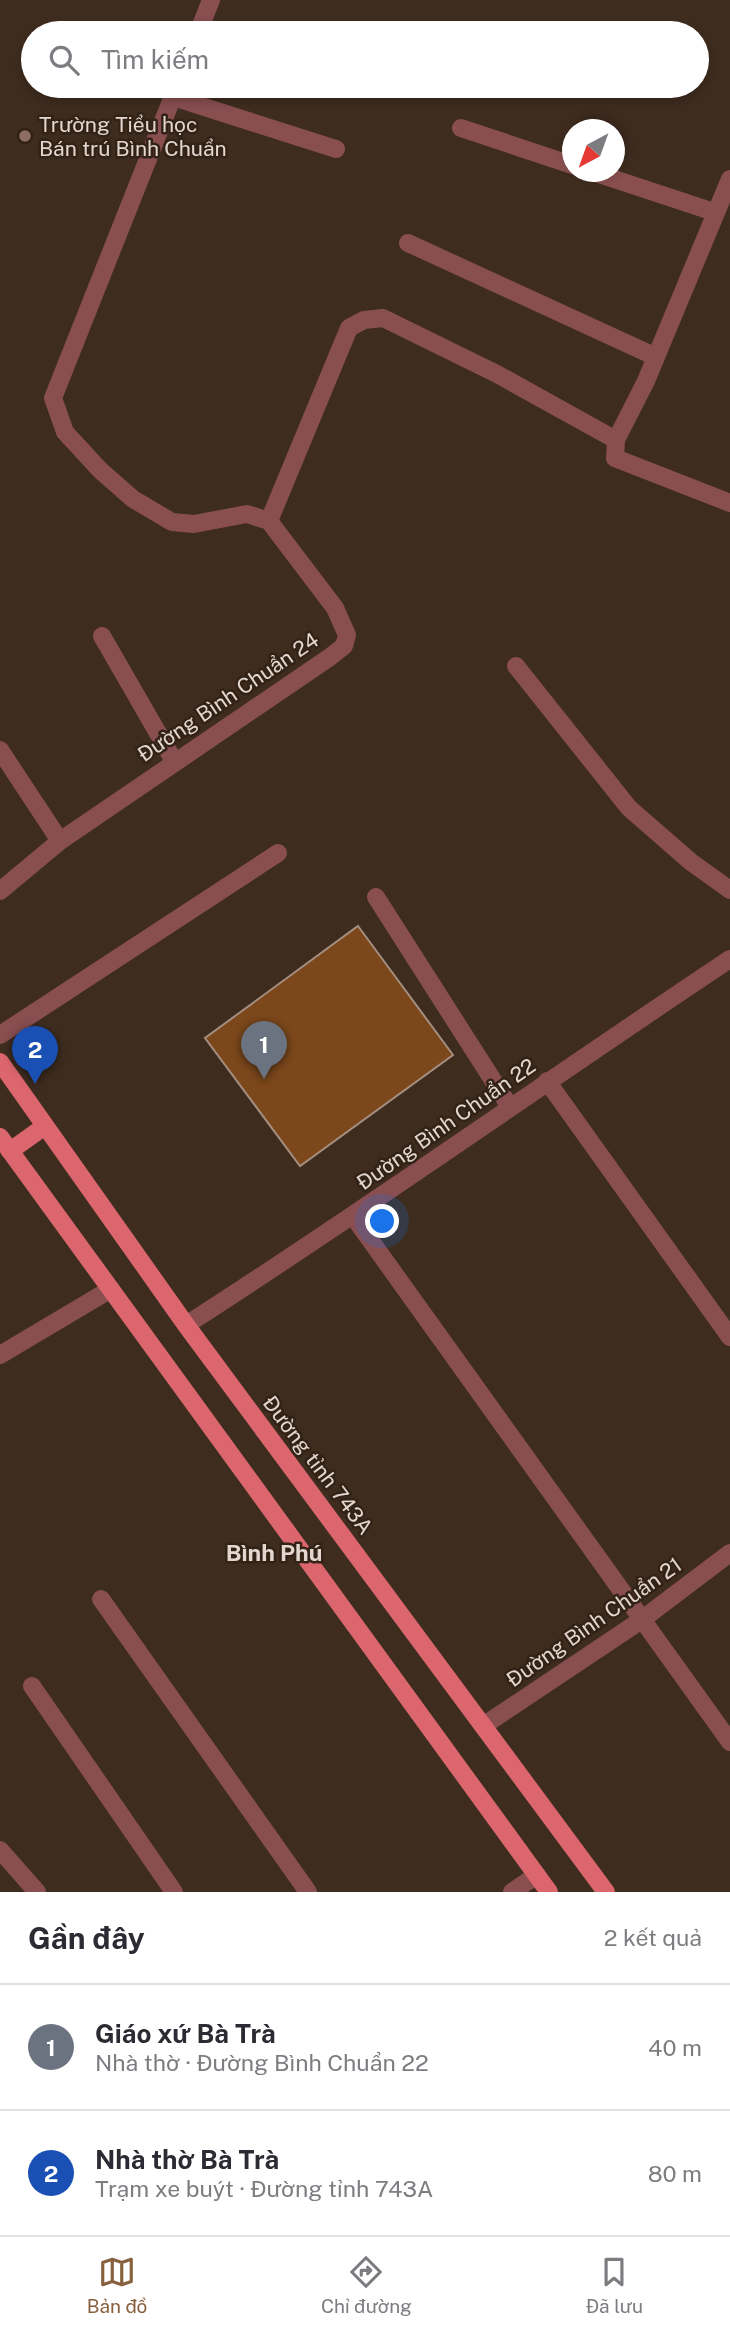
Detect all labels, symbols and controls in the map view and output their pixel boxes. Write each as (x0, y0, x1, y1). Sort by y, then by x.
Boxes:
search box (21, 21, 709, 98)
icon: search (45, 41, 83, 79)
text: Tìm kiếm (101, 44, 209, 75)
place label: Trường Tiểu học Bán trú Bình Chuẩn (39, 112, 227, 161)
north arrow (562, 119, 625, 182)
marker: Trường Tiểu học Bán trú Bình Chuẩn (17, 128, 33, 144)
street label: Đường Bình Chuẩn 24 (133, 627, 323, 767)
pin: 1 (241, 1021, 287, 1079)
pin: 2 (12, 1026, 58, 1084)
street label: Đường Bình Chuẩn 22 (352, 1053, 540, 1195)
your location (365, 1204, 399, 1238)
street label: Đường tỉnh 743A (258, 1391, 378, 1539)
district label: Bình Phú (226, 1539, 322, 1566)
street label: Đường Bình Chuẩn 21 (502, 1552, 686, 1692)
text: Gần đây (28, 1920, 145, 1956)
text: 2 kết quả (604, 1924, 702, 1951)
text: Giáo xứ Bà Trà (95, 2018, 276, 2049)
text: 1 (46, 2034, 56, 2061)
text: 40 m (648, 2034, 702, 2061)
text: Nhà thờ · Đường Bình Chuẩn 22 (95, 2049, 429, 2076)
text: Nhà thờ Bà Trà (95, 2144, 279, 2175)
text: 2 (44, 2160, 58, 2187)
text: 80 m (648, 2160, 702, 2187)
text: Trạm xe buýt · Đường tỉnh 743A (95, 2175, 433, 2202)
tab: Bản đồ (87, 2253, 147, 2317)
tab: Chỉ đường (321, 2253, 412, 2317)
tab: Đã lưu (586, 2253, 643, 2317)

